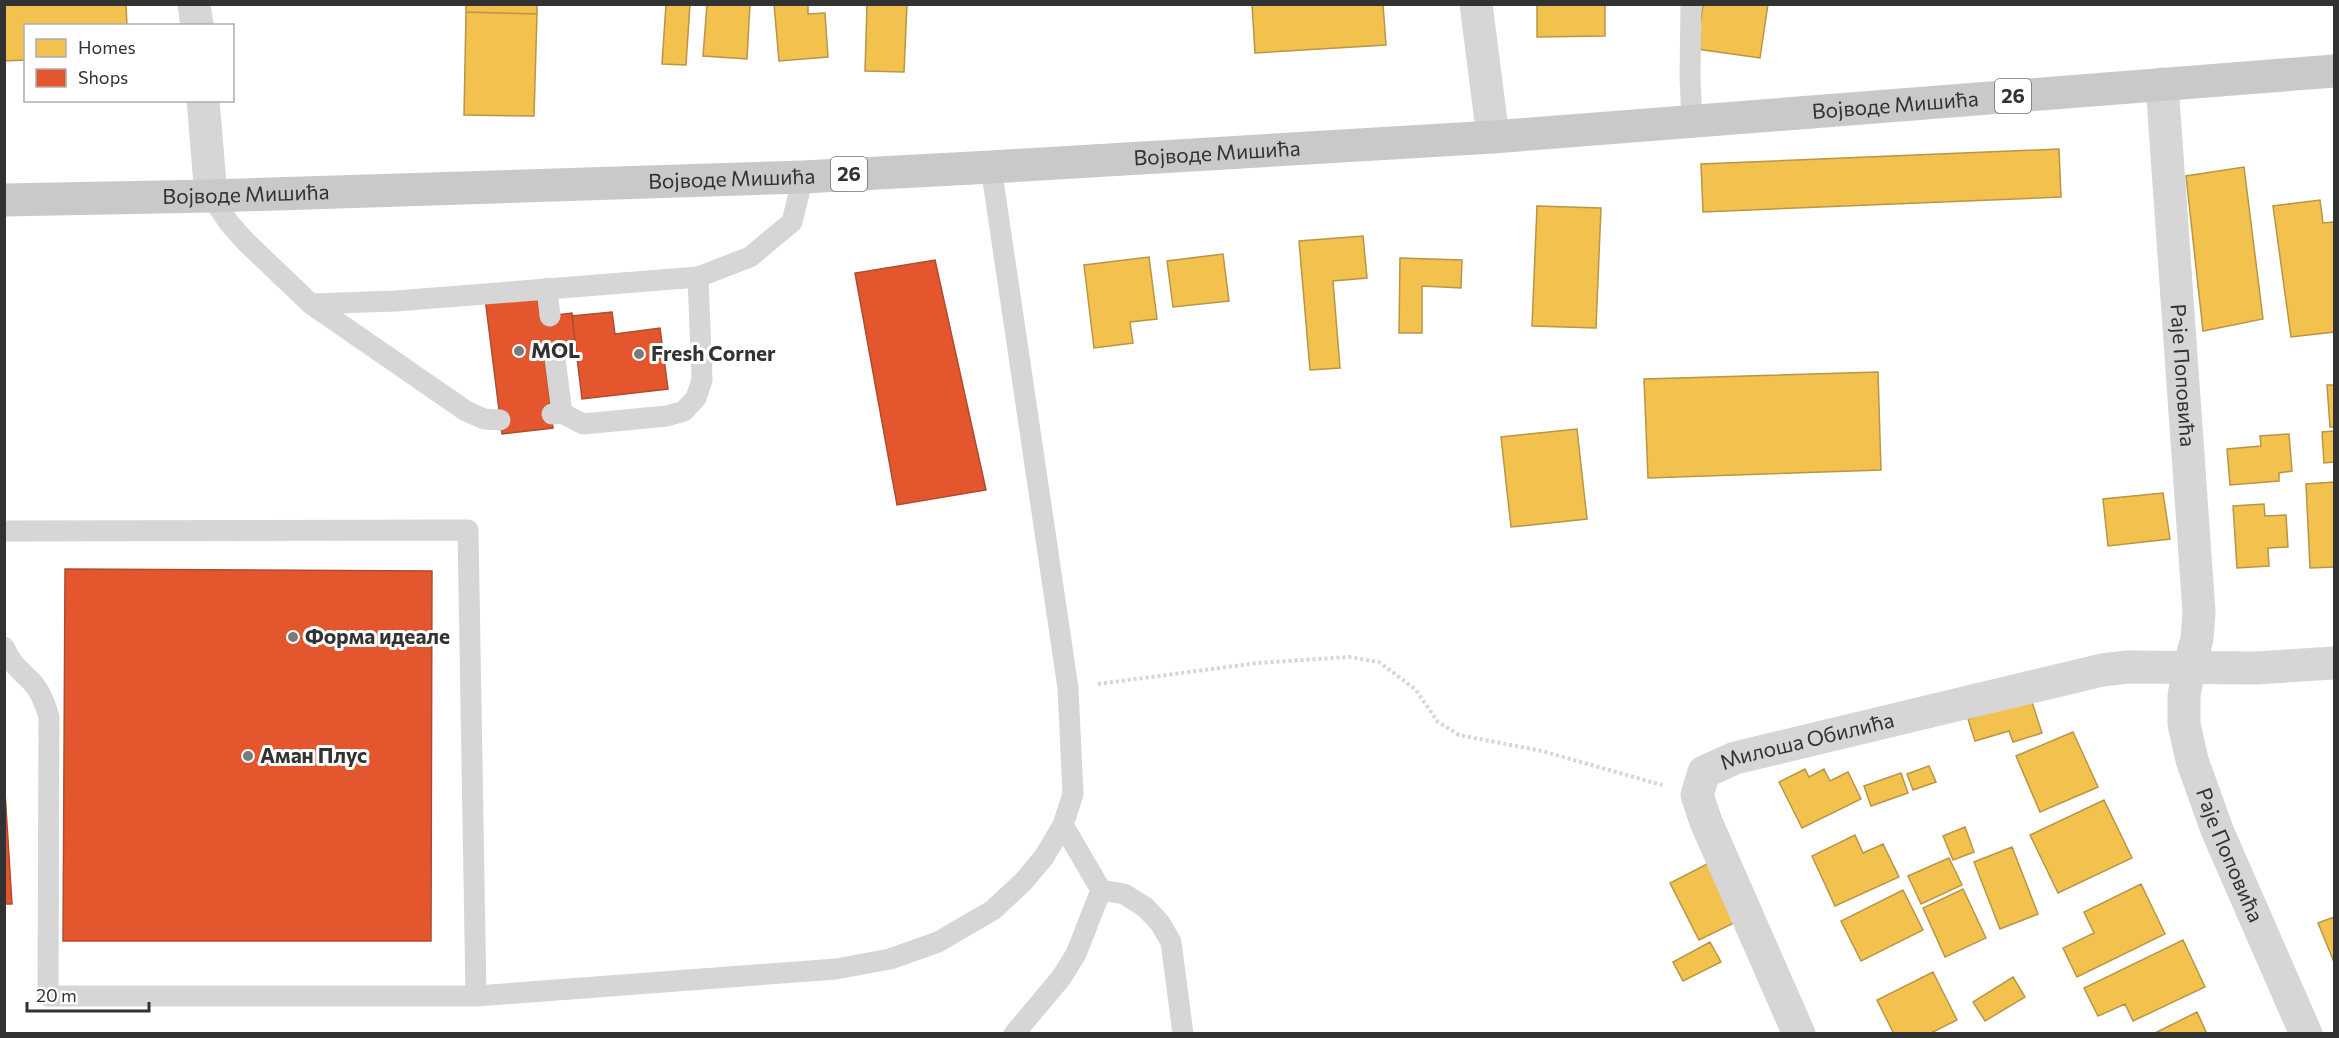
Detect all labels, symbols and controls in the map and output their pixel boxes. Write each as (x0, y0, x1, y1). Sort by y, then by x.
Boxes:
legend (24, 24, 234, 102)
text: Homes (78, 36, 136, 58)
text: Shops (78, 66, 128, 88)
road number: 26 (1995, 79, 2031, 113)
street label: Војводе Мишића (1811, 85, 1979, 123)
street label: Војводе Мишића (1133, 135, 1301, 169)
road number: 26 (831, 157, 867, 191)
street label: Војводе Мишића (648, 162, 816, 193)
street label: Војводе Мишића (162, 178, 330, 208)
street label: Раје Поповића (2166, 303, 2201, 448)
place label: MOL (531, 337, 580, 362)
place label: Fresh Corner (651, 340, 776, 365)
marker: MOL (512, 344, 526, 358)
marker: Fresh Corner (632, 347, 646, 361)
place label: Форма идеале (305, 623, 450, 648)
marker: Форма идеале (286, 630, 300, 644)
street label: Милоша Обилића (1715, 706, 1896, 774)
place label: Аман Плус (260, 742, 367, 767)
marker: Аман Плус (241, 749, 255, 763)
street label: Раје Поповића (2192, 784, 2270, 926)
scale bar (27, 975, 148, 1013)
text: 20 m (36, 984, 77, 1006)

